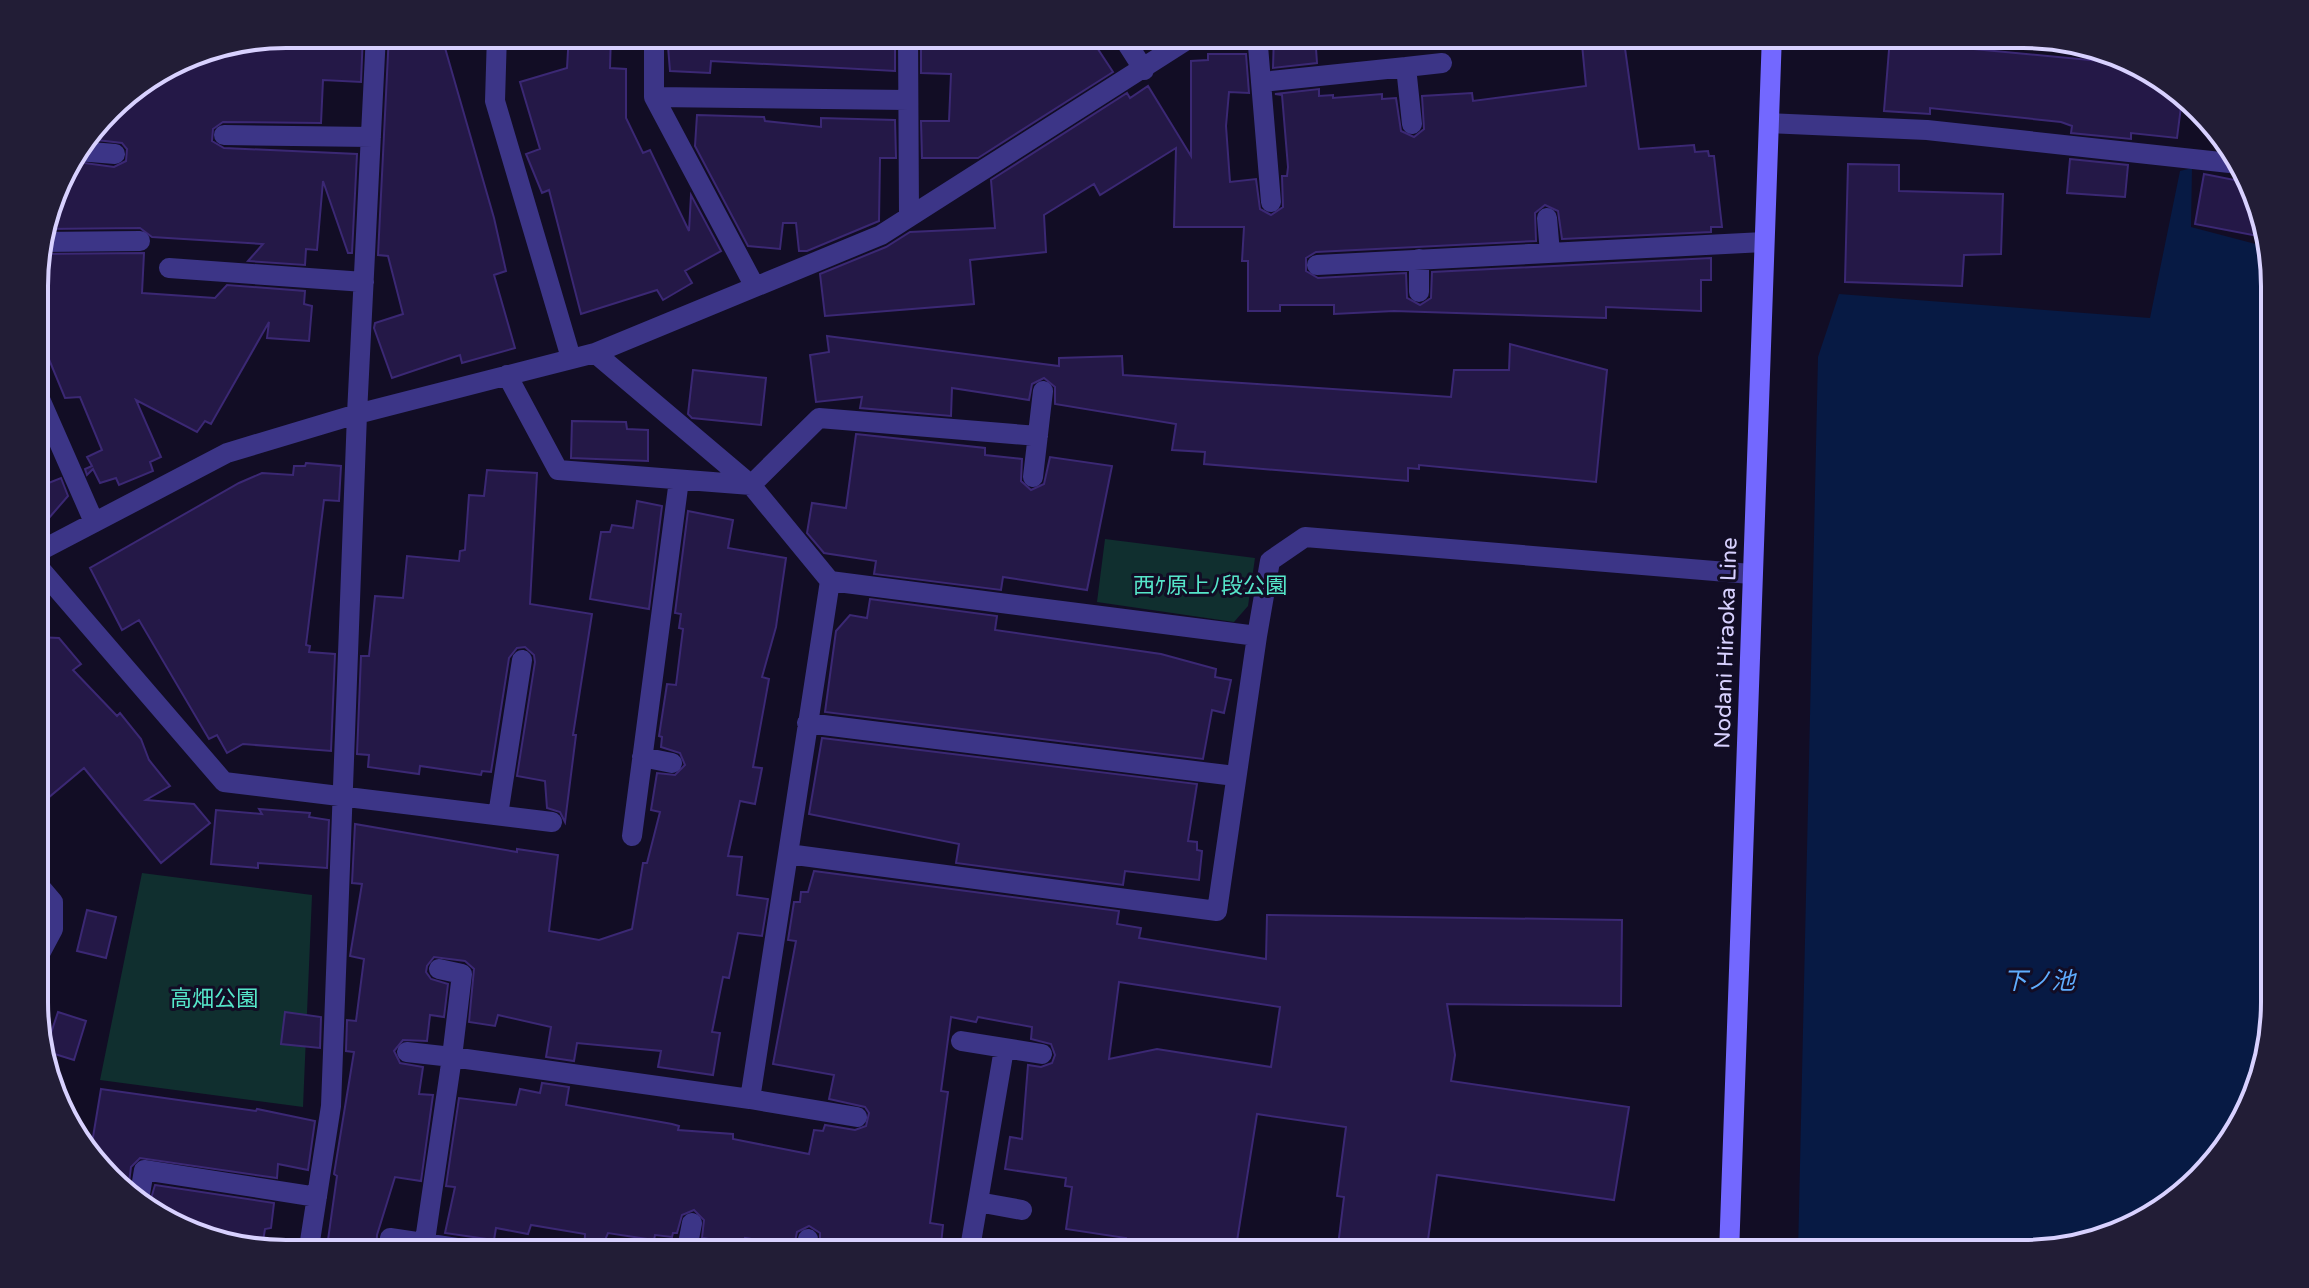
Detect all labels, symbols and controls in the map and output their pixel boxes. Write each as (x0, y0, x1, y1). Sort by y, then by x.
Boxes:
street label: Nodani Hiraoka Line (1709, 537, 1743, 749)
park label: 西ｹ原上ﾉ段公園 (1133, 573, 1287, 599)
water label: 下ノ池 (2003, 967, 2077, 996)
park label: 高畑公園 (170, 986, 258, 1012)

